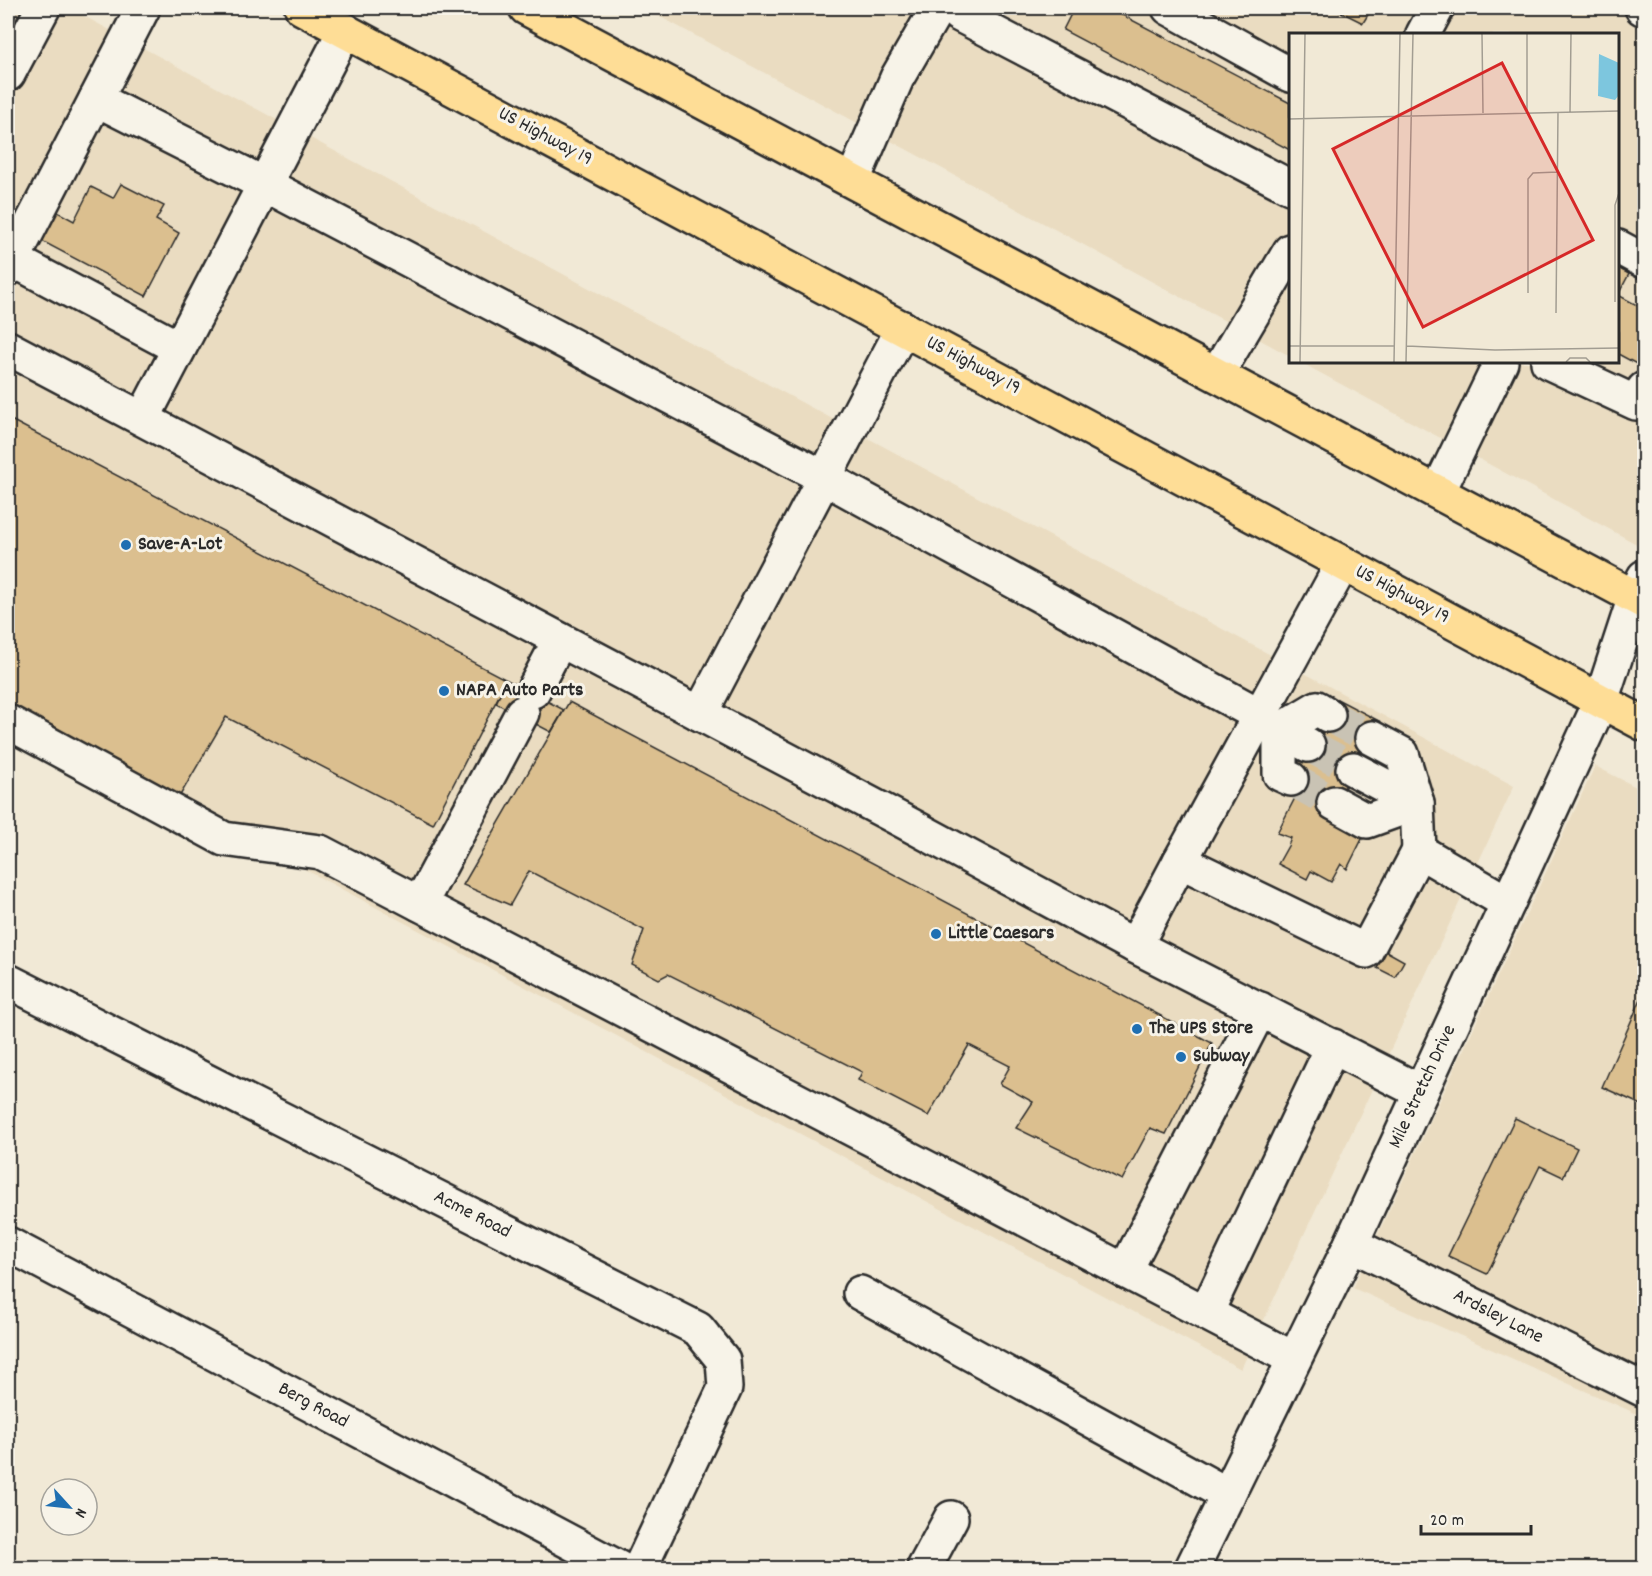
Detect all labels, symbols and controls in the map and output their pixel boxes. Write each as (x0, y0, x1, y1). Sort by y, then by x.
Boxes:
inset map (1289, 33, 1619, 363)
street label: US Highway 19 (493, 100, 597, 174)
street label: US Highway 19 (921, 329, 1025, 403)
place label: Save-A-Lot (138, 531, 223, 559)
marker: Save-A-Lot (119, 538, 133, 552)
street label: US Highway 19 (1350, 558, 1454, 632)
place label: NAPA Auto Parts (456, 677, 583, 705)
marker: NAPA Auto Parts (437, 684, 451, 698)
place label: Little Caesars (948, 920, 1054, 948)
marker: Little Caesars (929, 927, 943, 941)
place label: The UPS Store (1149, 1015, 1253, 1043)
street label: Mile Stretch Drive (1382, 1020, 1464, 1153)
marker: The UPS Store (1130, 1022, 1144, 1036)
place label: Subway (1193, 1043, 1250, 1071)
marker: Subway (1174, 1050, 1188, 1064)
street label: Acme Road (428, 1184, 516, 1246)
street label: Ardsley Lane (1448, 1282, 1548, 1352)
street label: Berg Road (273, 1376, 353, 1436)
north arrow (39, 1477, 99, 1537)
scale bar (1421, 1498, 1530, 1536)
text: N (68, 1504, 92, 1522)
text: 20 m (1430, 1509, 1464, 1534)

